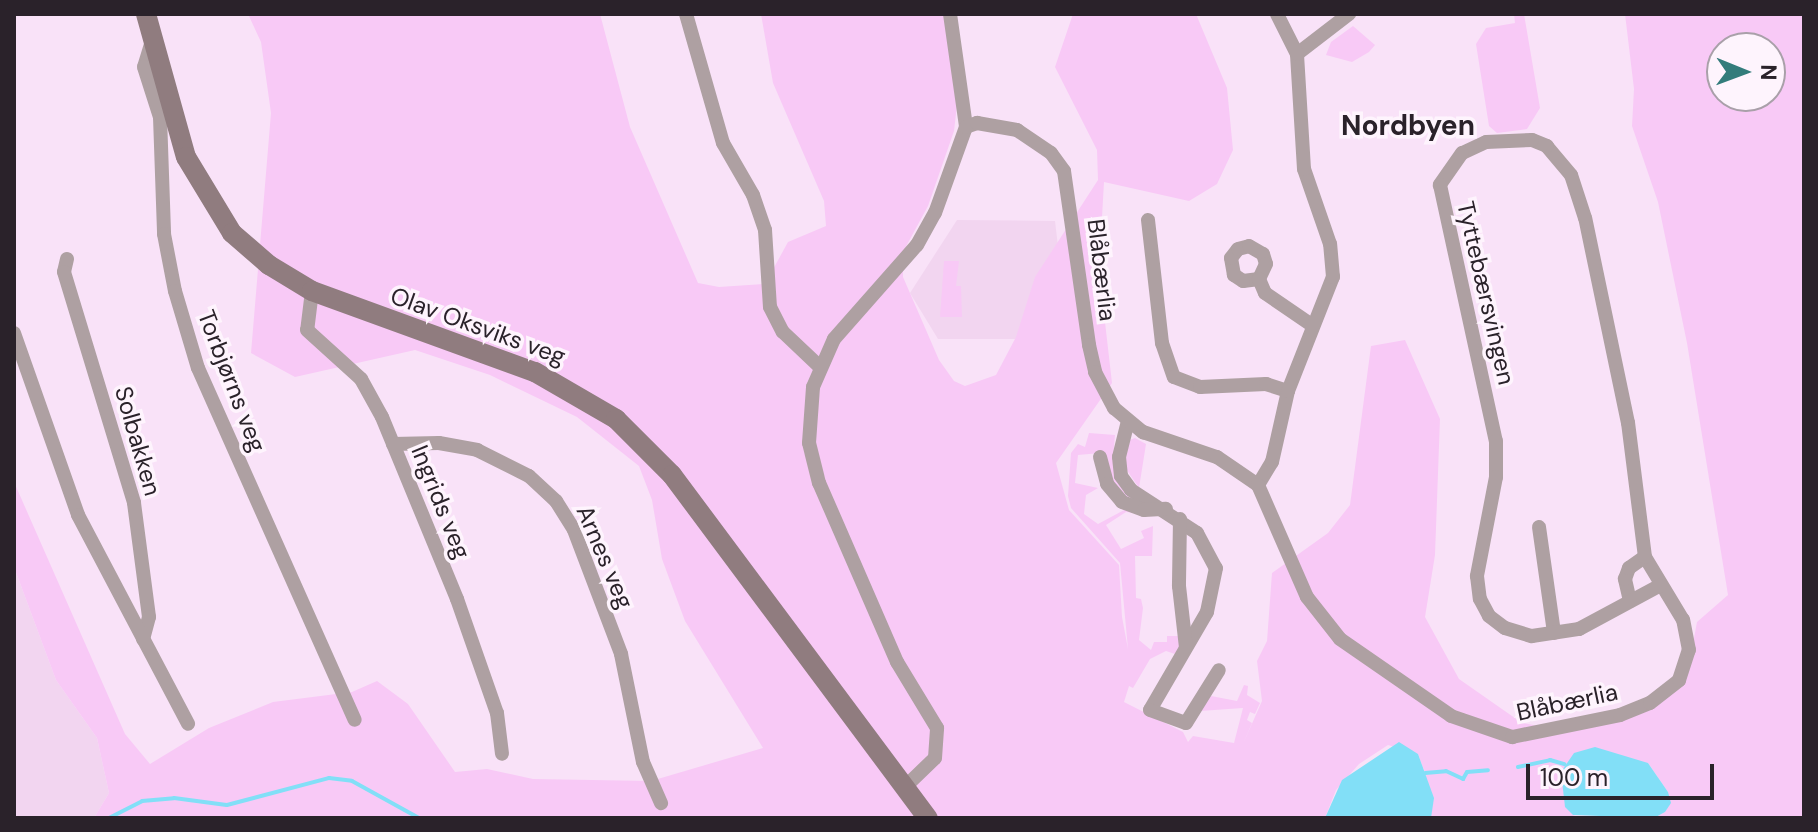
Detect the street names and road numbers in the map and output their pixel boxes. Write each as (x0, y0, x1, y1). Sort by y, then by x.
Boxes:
street label: Tyttebærsvingen (1451, 198, 1521, 388)
street label: Blåbærlia (1081, 217, 1123, 323)
street label: Olav Oksviks veg (387, 281, 569, 371)
street label: Torbjørns veg (192, 306, 272, 456)
street label: Solbakken (109, 383, 167, 499)
street label: Ingrids veg (405, 441, 477, 563)
street label: Arnes veg (570, 501, 640, 613)
street label: Blåbærlia (1514, 677, 1620, 727)

